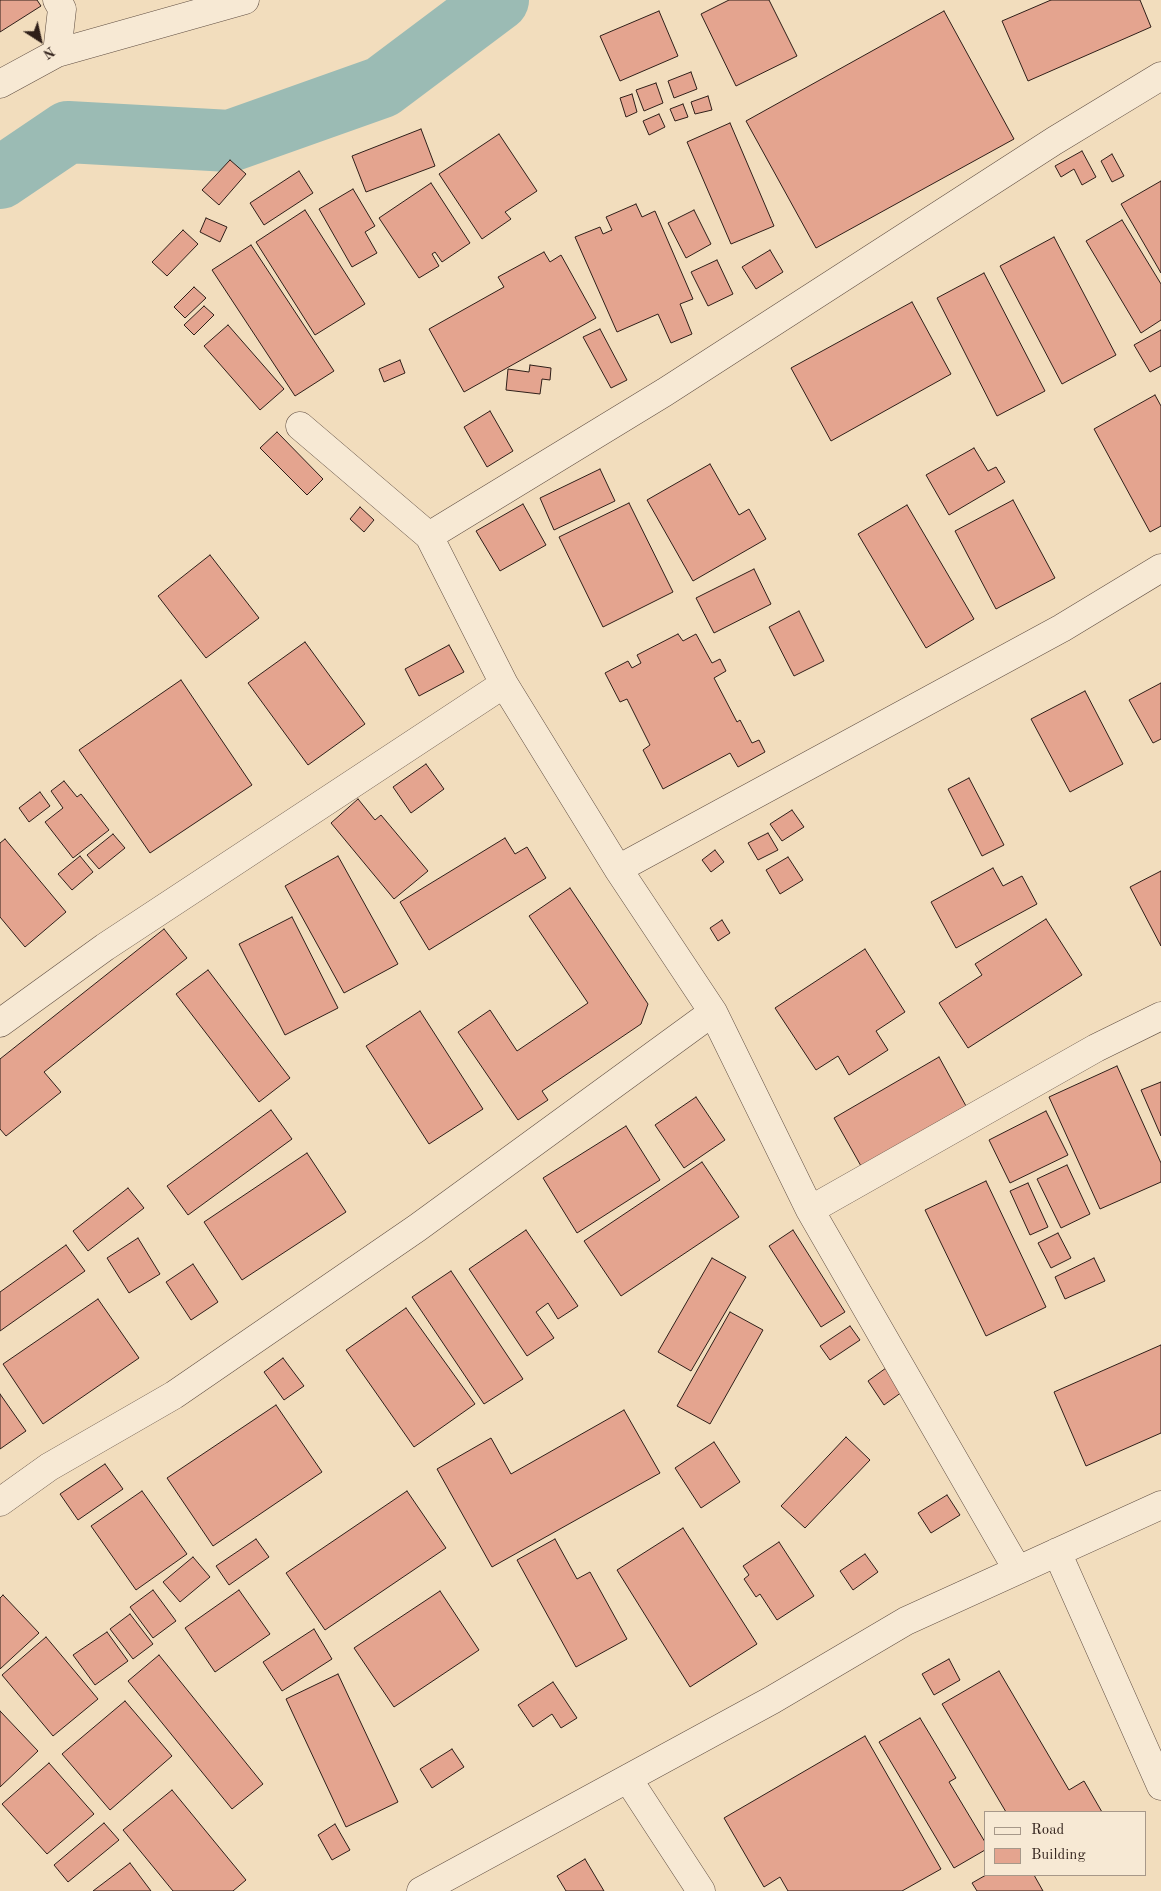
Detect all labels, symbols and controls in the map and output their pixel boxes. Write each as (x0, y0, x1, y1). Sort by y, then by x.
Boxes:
north arrow (15, 15, 65, 65)
text: N (40, 43, 57, 61)
legend (984, 1811, 1146, 1876)
text: Road (1031, 1823, 1064, 1838)
text: Building (1031, 1848, 1086, 1863)

